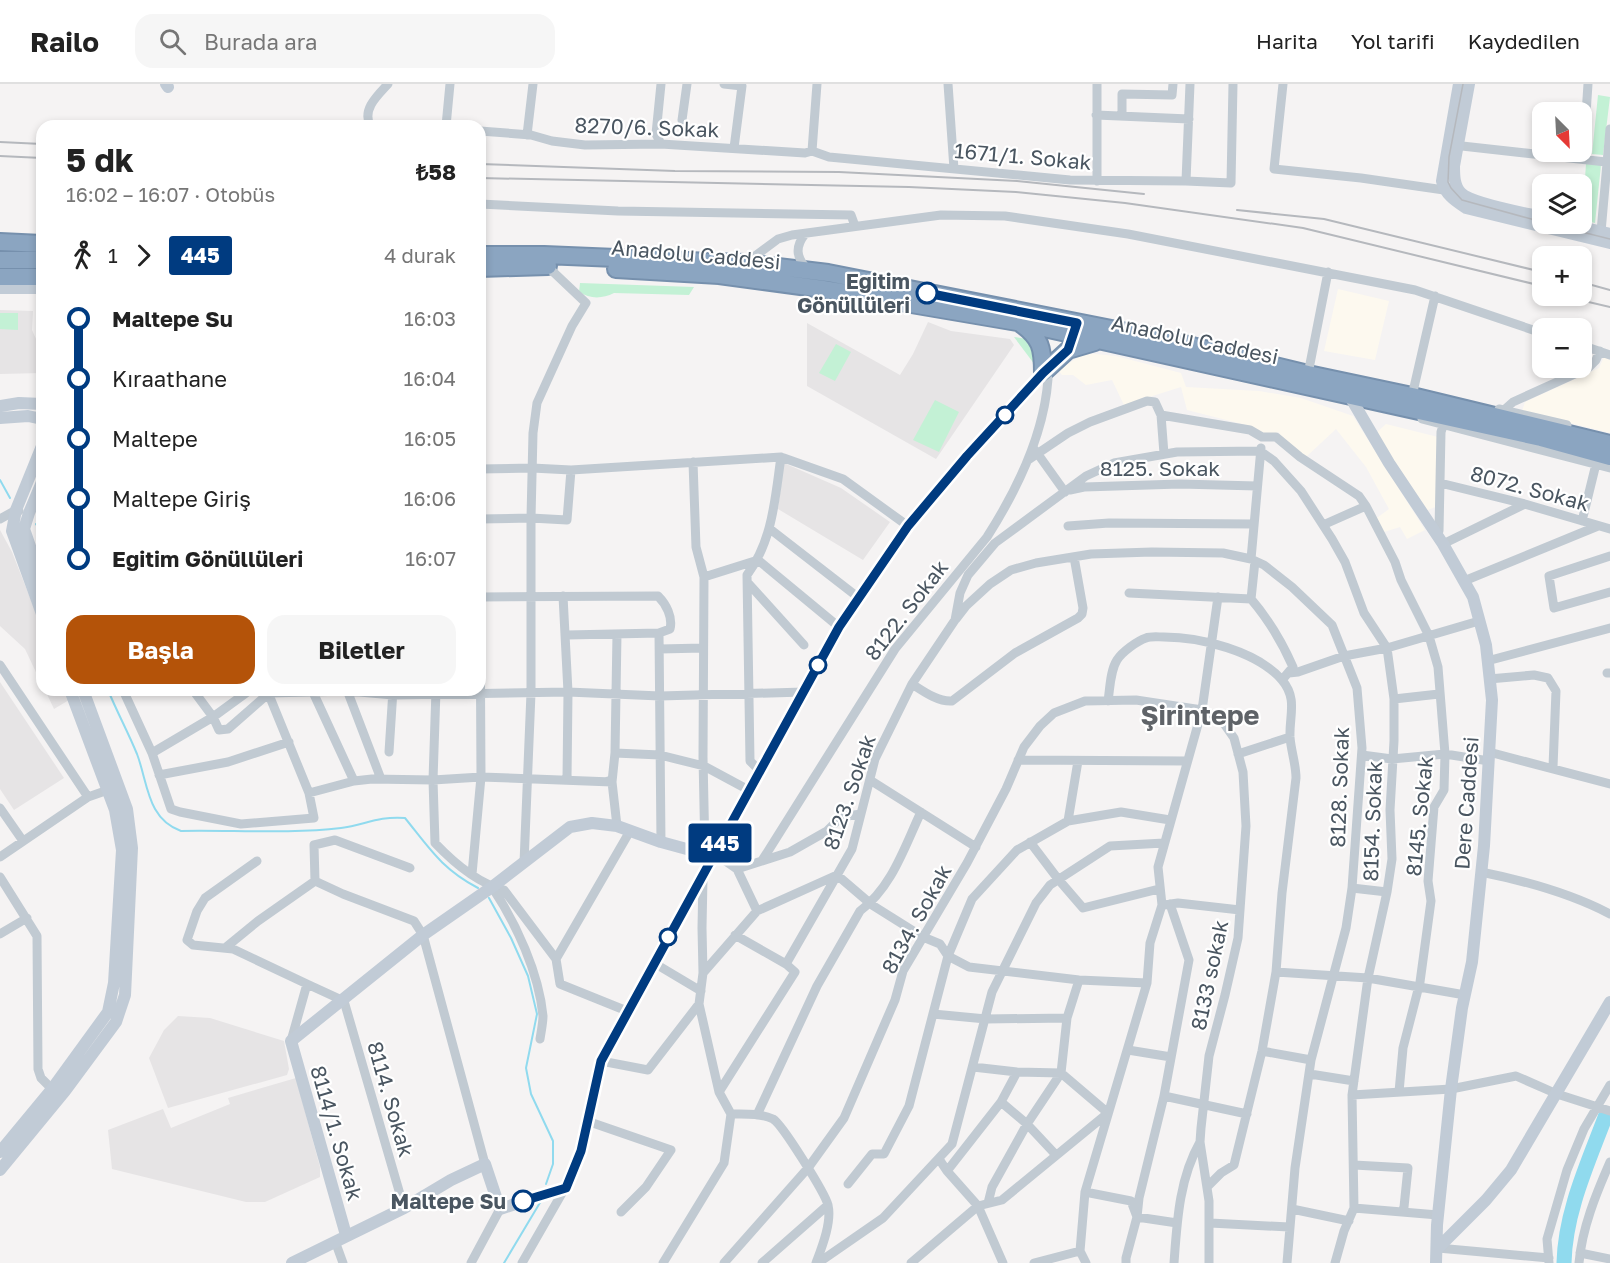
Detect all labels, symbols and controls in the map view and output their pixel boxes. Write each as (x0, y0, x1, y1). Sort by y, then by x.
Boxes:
search box (135, 14, 555, 68)
text: Railo (30, 25, 99, 58)
icon: search (156, 25, 189, 58)
text: Burada ara (204, 28, 318, 55)
text: Harita (1256, 28, 1318, 54)
text: Yol tarifi (1351, 28, 1435, 54)
text: Kaydedilen (1468, 28, 1580, 54)
north arrow (1532, 102, 1592, 162)
map controls (1532, 102, 1592, 378)
street label: 8270/6. Sokak (574, 111, 720, 143)
street label: 1671/1. Sokak (953, 137, 1093, 175)
text: 5 dk (66, 140, 134, 179)
text: ₺58 (416, 158, 456, 185)
button: layers (1532, 174, 1592, 234)
text: 16:02 – 16:07 · Otobüs (66, 182, 275, 206)
street label: Anadolu Caddesi (610, 234, 782, 274)
icon: walk (66, 239, 99, 272)
icon: forward (127, 239, 160, 272)
text: 445 (181, 242, 220, 268)
text: 1 (108, 243, 118, 267)
text: 4 durak (384, 243, 456, 267)
button: + (1532, 246, 1592, 306)
place label: Eğitim Gönüllüleri (797, 268, 910, 318)
marker: Eğitim Gönüllüleri (916, 282, 938, 304)
text: Maltepe Su (112, 305, 233, 332)
text: 16:03 (404, 306, 456, 330)
street label: Anadolu Caddesi (1109, 309, 1281, 369)
button: − (1532, 318, 1592, 378)
text: Kıraathane (112, 365, 227, 392)
text: 16:04 (404, 366, 456, 390)
unlabelled marker (996, 406, 1014, 424)
text: Maltepe (112, 425, 198, 452)
text: 16:05 (404, 426, 456, 450)
street label: 8125. Sokak (1100, 455, 1220, 481)
street label: 8072. Sokak (1468, 460, 1592, 516)
text: Maltepe Giriş (112, 485, 251, 512)
text: 16:06 (404, 486, 456, 510)
text: Eğitim Gönüllüleri (112, 545, 303, 572)
text: 16:07 (405, 546, 456, 570)
street label: 8122. Sokak (859, 554, 953, 665)
button: Başla (66, 615, 255, 684)
button: Biletler (267, 615, 456, 684)
unlabelled marker (809, 656, 827, 674)
district label: Şirintepe (1140, 699, 1260, 731)
street label: 8128. Sokak (1324, 726, 1354, 848)
street label: 8123. Sokak (817, 731, 881, 853)
street label: Dere Caddesi (1448, 736, 1484, 870)
street label: 8145. Sokak (1400, 754, 1438, 878)
street label: 8154. Sokak (1357, 760, 1387, 882)
line badge: 445 (686, 824, 754, 862)
text: 445 (700, 830, 740, 856)
street label: 8134. Sokak (875, 860, 957, 978)
street label: 8133 sokak (1185, 917, 1233, 1032)
unlabelled marker (659, 928, 677, 946)
street label: 8114. Sokak (362, 1038, 420, 1160)
street label: 8114/1. Sokak (305, 1062, 369, 1204)
place label: Maltepe Su (391, 1188, 506, 1214)
marker: Maltepe Su (512, 1190, 534, 1212)

